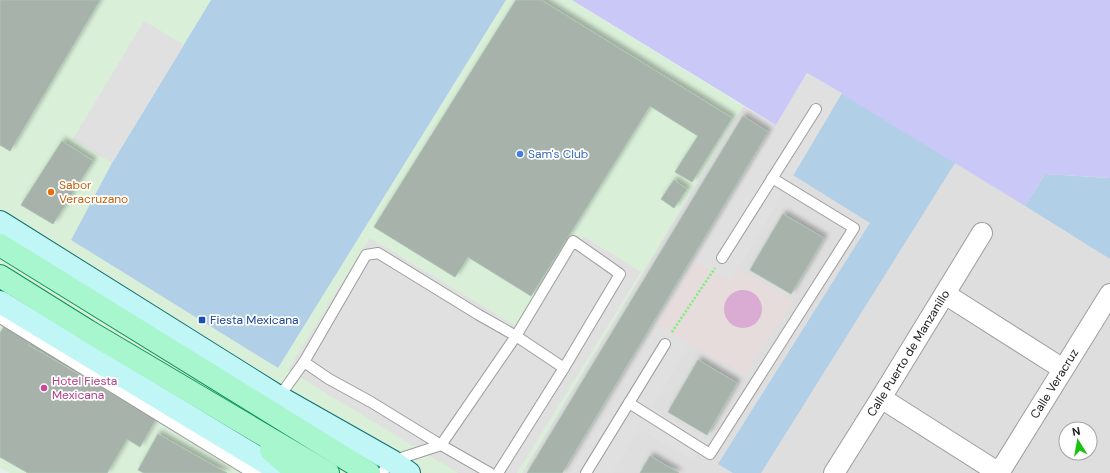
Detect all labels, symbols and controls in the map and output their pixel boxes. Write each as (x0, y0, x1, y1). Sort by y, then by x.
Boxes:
place label: Sam's Club (528, 146, 588, 162)
marker: Sam's Club (515, 149, 525, 159)
place label: Sabor Veracruzano (59, 177, 128, 207)
marker: Sabor Veracruzano (46, 187, 56, 197)
street label: Calle Puerto de Manzanillo (863, 287, 953, 420)
place label: Fiesta Mexicana (210, 312, 299, 328)
marker: Fiesta Mexicana (197, 315, 207, 325)
street label: Calle Veracruz (1027, 346, 1082, 422)
place label: Hotel Fiesta Mexicana (52, 373, 117, 403)
marker: Hotel Fiesta Mexicana (39, 383, 49, 393)
north arrow (1058, 421, 1098, 461)
text: N (1071, 424, 1081, 439)

